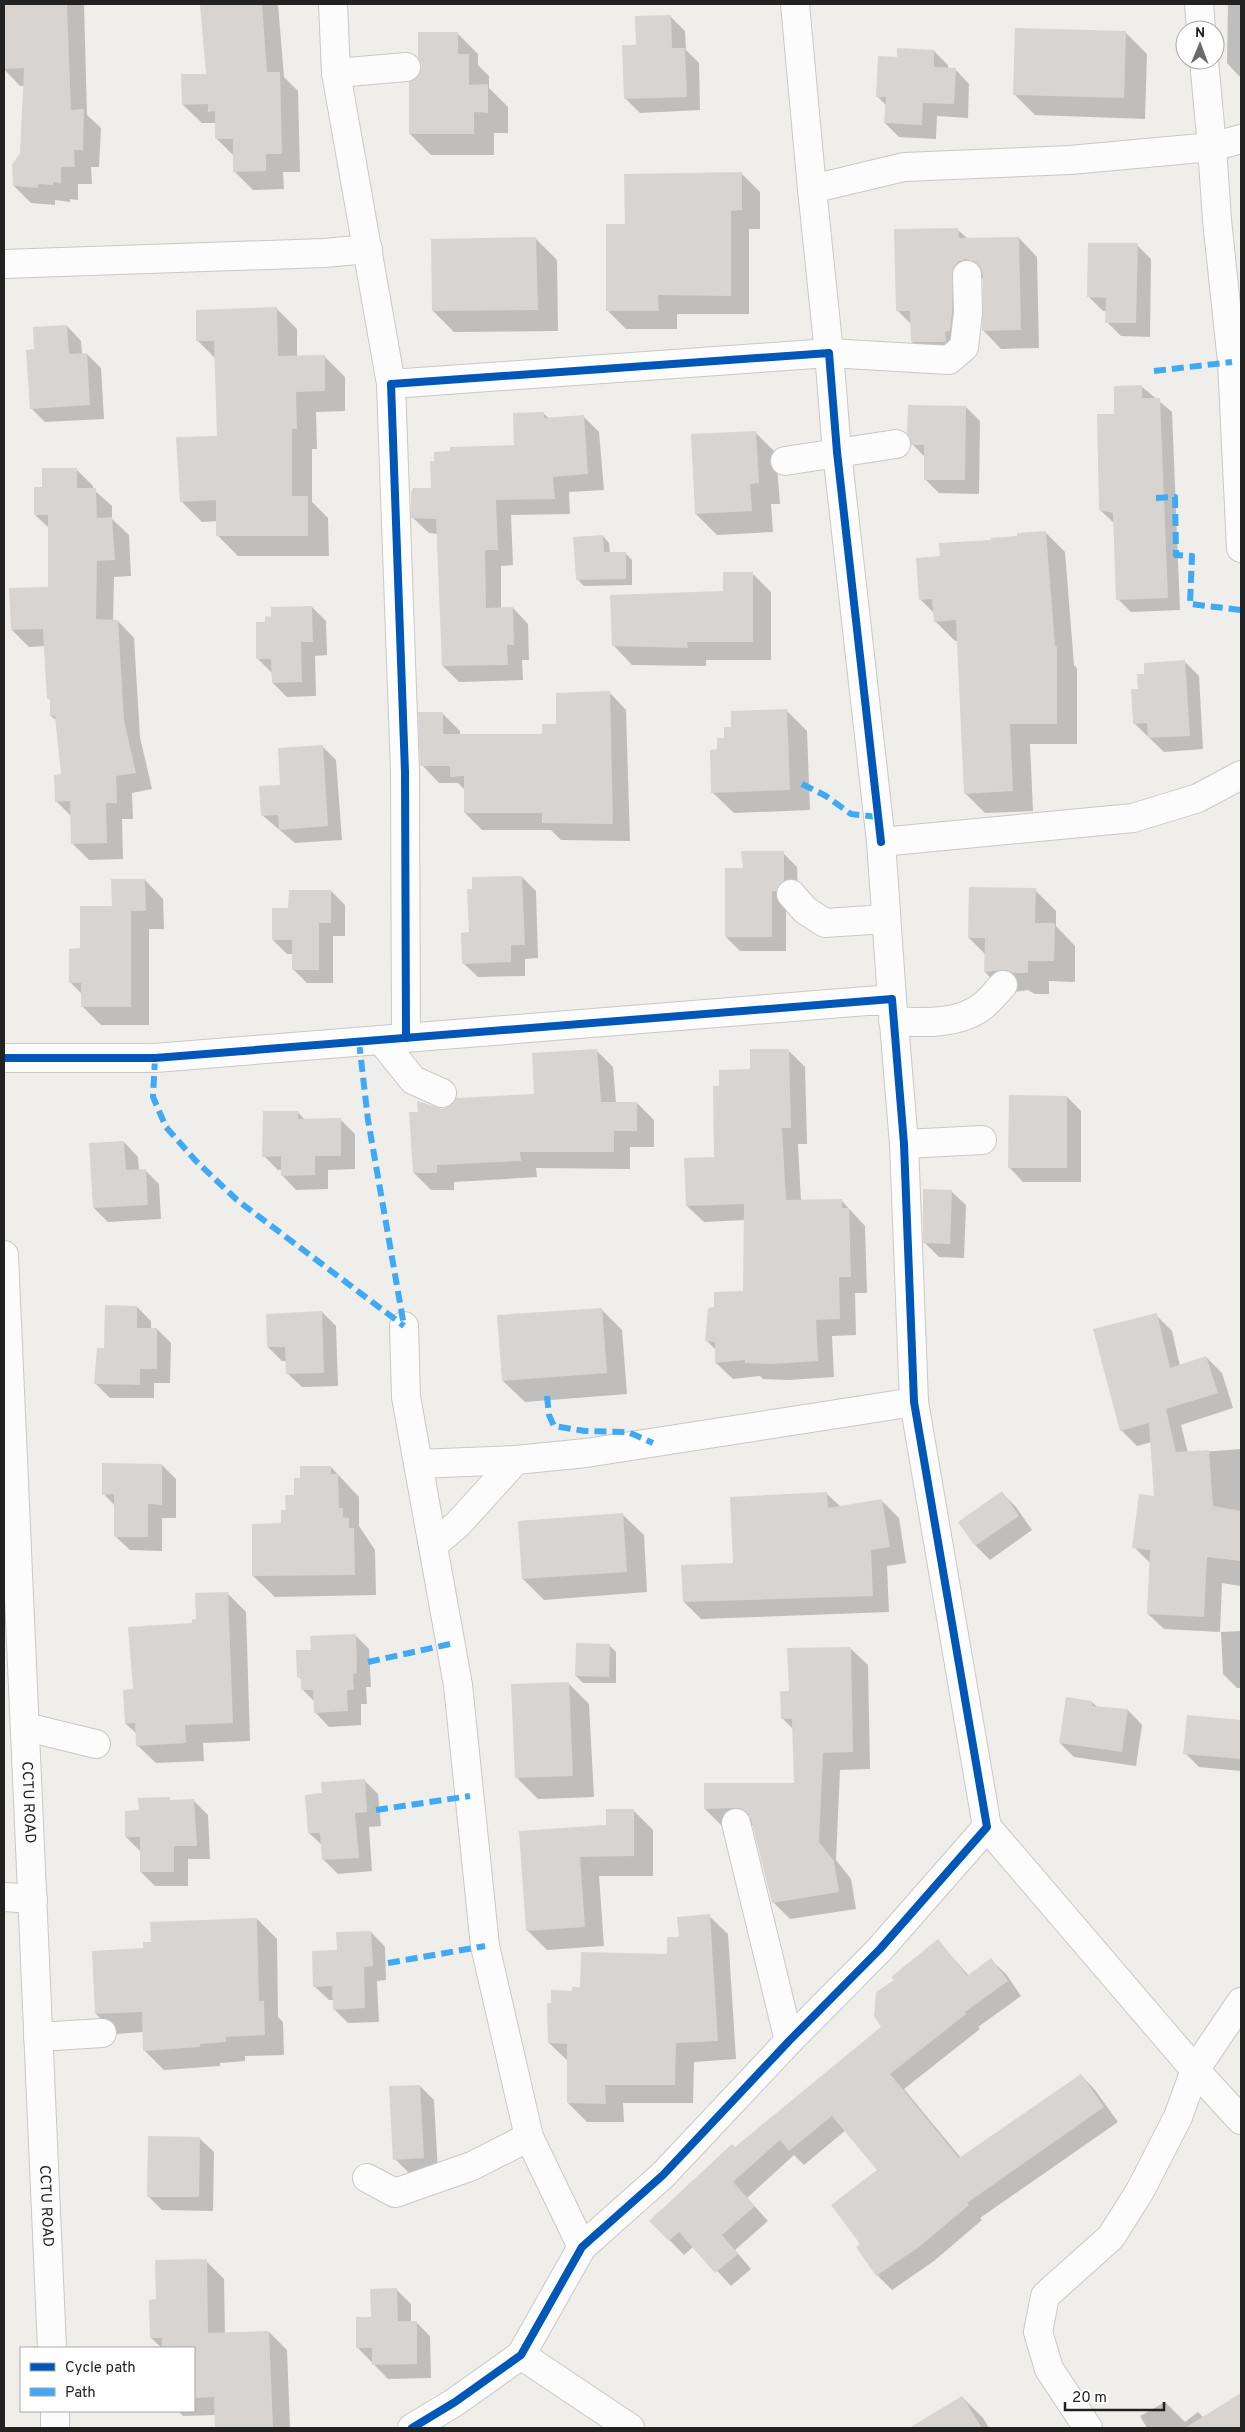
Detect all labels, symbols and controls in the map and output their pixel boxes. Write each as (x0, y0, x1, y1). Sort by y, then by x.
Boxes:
north arrow (1175, 20, 1225, 70)
text: N (1195, 25, 1205, 42)
street label: CCTU ROAD (17, 1761, 39, 1844)
street label: CCTU ROAD (34, 2165, 57, 2248)
legend (20, 2347, 195, 2412)
text: Cycle path (65, 2359, 136, 2378)
scale bar (1065, 2380, 1164, 2412)
text: Path (65, 2384, 96, 2403)
text: 20 m (1072, 2389, 1107, 2408)

